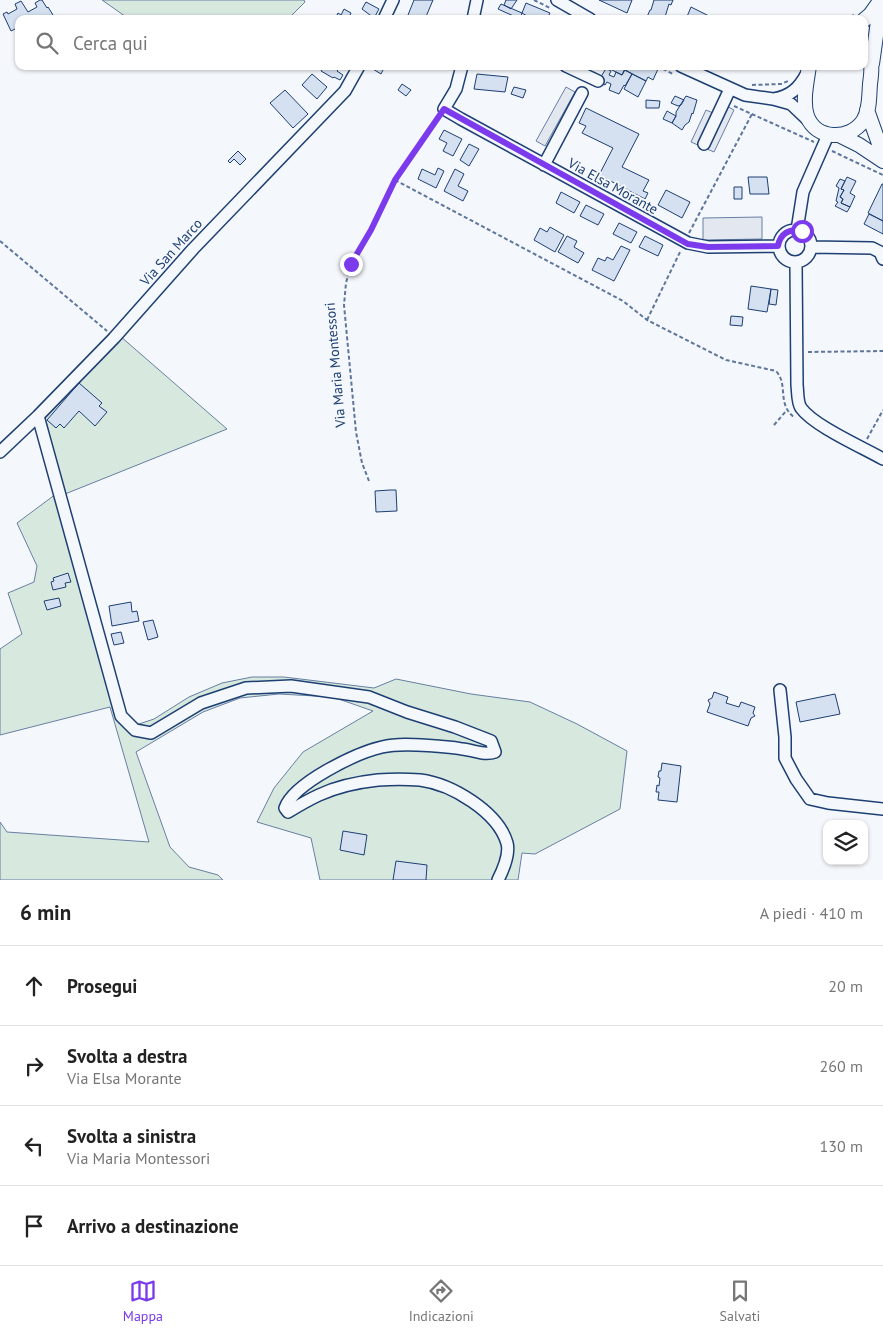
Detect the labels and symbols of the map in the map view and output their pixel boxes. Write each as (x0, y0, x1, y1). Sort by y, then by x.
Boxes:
street label: Via Elsa Morante (564, 153, 661, 218)
street label: Via San Marco (135, 215, 206, 290)
route start (791, 220, 814, 243)
route end (340, 253, 363, 276)
street label: Via Maria Montessori (321, 302, 350, 429)

